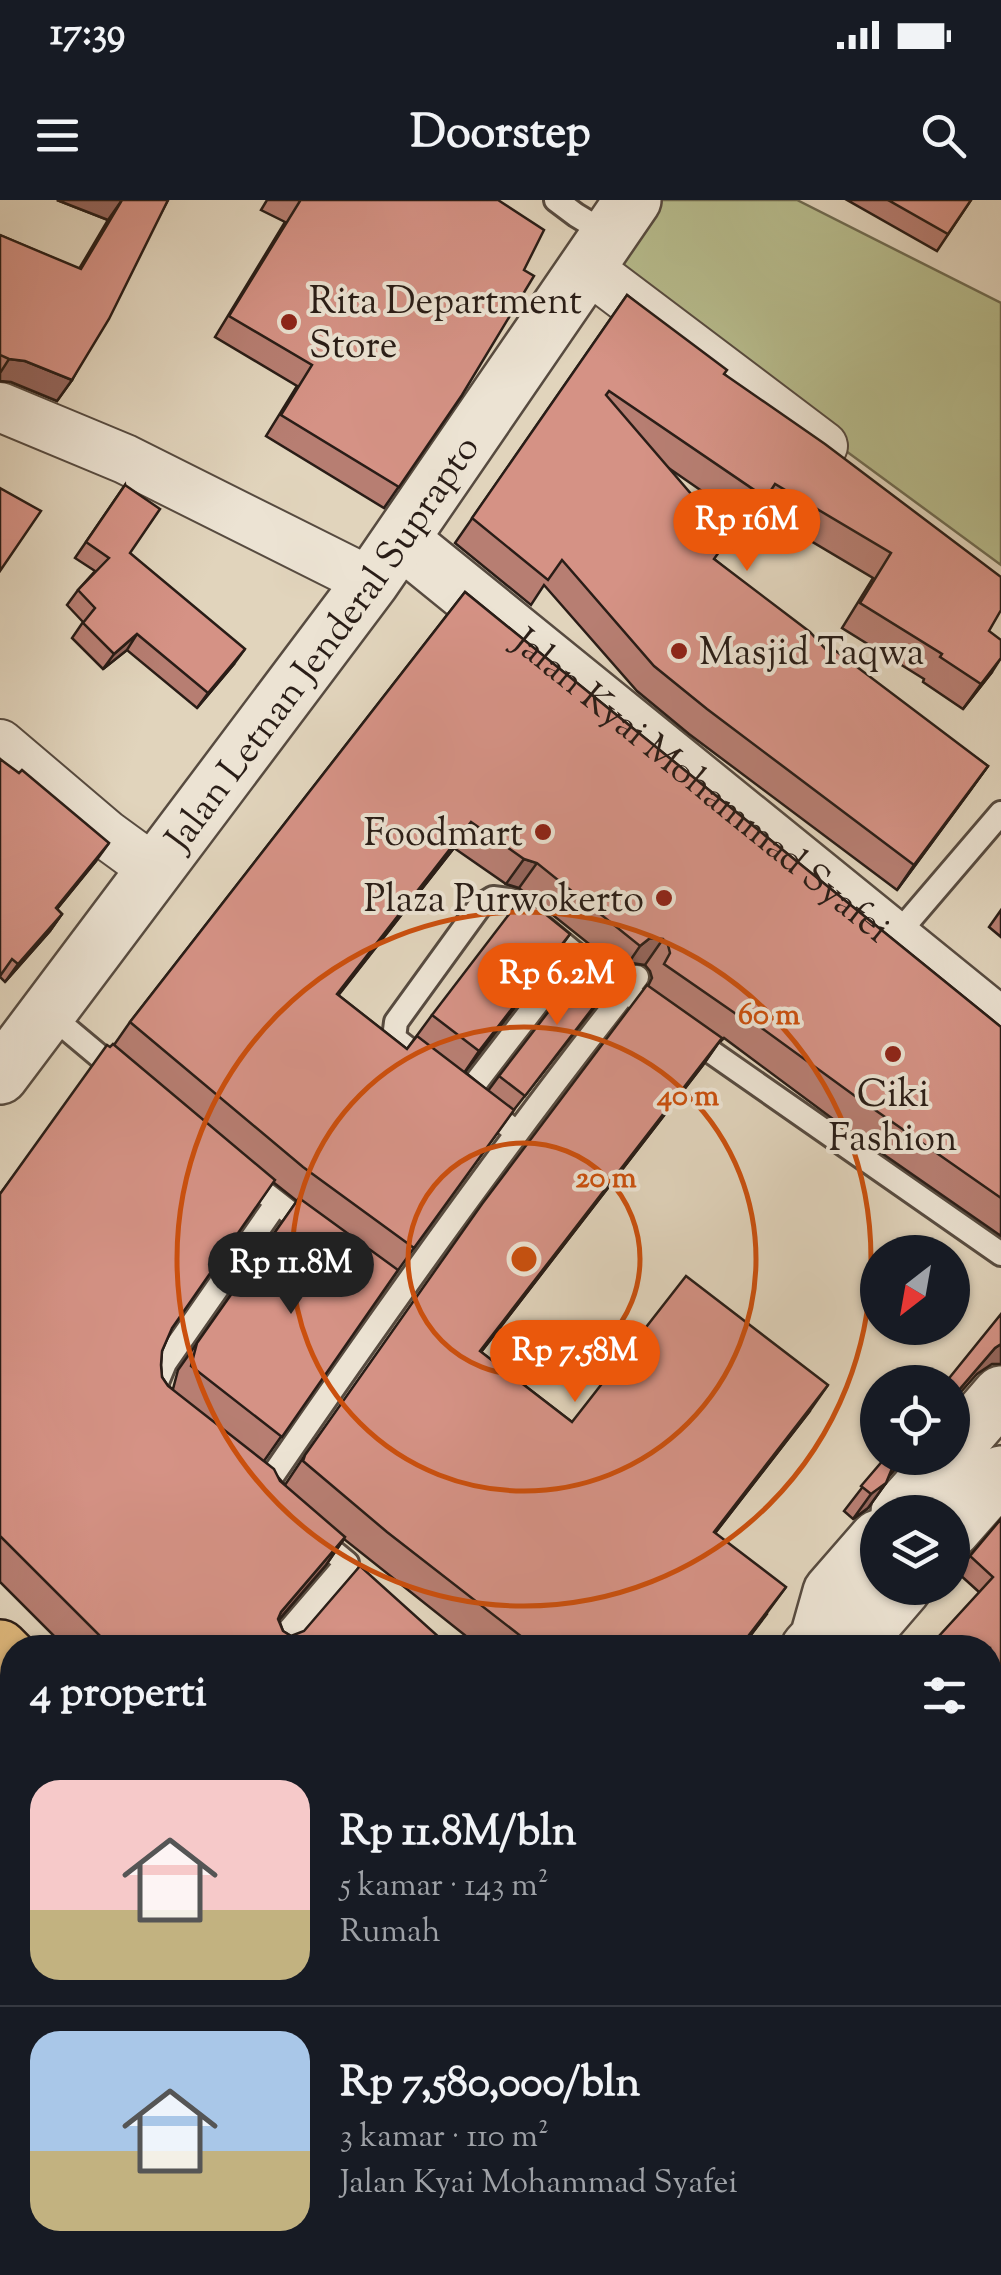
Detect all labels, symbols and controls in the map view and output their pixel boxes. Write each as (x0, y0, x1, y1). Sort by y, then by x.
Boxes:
text: 17:39 (50, 8, 125, 62)
text: Doorstep (410, 103, 591, 168)
icon: menu (30, 108, 85, 163)
icon: search (916, 108, 971, 163)
place label: Rita Department Store (309, 277, 582, 375)
marker: Rita Department Store (278, 311, 300, 333)
street label: Jalan Letnan Jenderal Suprapto (154, 426, 495, 866)
pin: Rp 16M (666, 489, 828, 574)
text: Rp 16M (695, 498, 799, 544)
street label: Jalan Kyai Mohammad Syafei (498, 617, 900, 957)
place label: Masjid Taqwa (699, 628, 924, 682)
marker: Masjid Taqwa (668, 640, 690, 662)
place label: Foodmart (364, 809, 523, 863)
marker: Foodmart (532, 821, 554, 843)
place label: Plaza Purwokerto (364, 875, 644, 929)
marker: Plaza Purwokerto (653, 887, 675, 909)
pin: Rp 6.2M (465, 943, 649, 1028)
text: Rp 6.2M (500, 952, 614, 998)
text: 60 m (738, 995, 800, 1038)
marker: Ciki Fashion (882, 1043, 904, 1065)
place label: Ciki Fashion (828, 1070, 958, 1168)
text: 40 m (656, 1076, 719, 1119)
text: 20 m (575, 1158, 637, 1201)
pin: Rp 11.8M (188, 1232, 394, 1317)
north arrow (860, 1235, 970, 1345)
map controls (860, 1235, 970, 1605)
text: Rp 11.8M (230, 1241, 352, 1287)
centre of rings (506, 1241, 542, 1277)
pin: Rp 7.58M (472, 1320, 678, 1405)
text: Rp 7.58M (512, 1329, 638, 1375)
button: locate (860, 1365, 970, 1475)
button: layers (860, 1495, 970, 1605)
text: 4 properti (30, 1665, 207, 1725)
icon: filters (917, 1668, 972, 1723)
text: Rp 11.8M/bln (340, 1804, 577, 1864)
icon: home (110, 1820, 230, 1940)
text: 5 kamar · 143 m² (340, 1864, 548, 1910)
text: Rumah (340, 1910, 440, 1956)
text: Rp 7,580,000/bln (340, 2055, 640, 2115)
icon: home (110, 2071, 230, 2191)
text: 3 kamar · 110 m² (340, 2115, 549, 2161)
text: Jalan Kyai Mohammad Syafei (340, 2161, 738, 2207)

